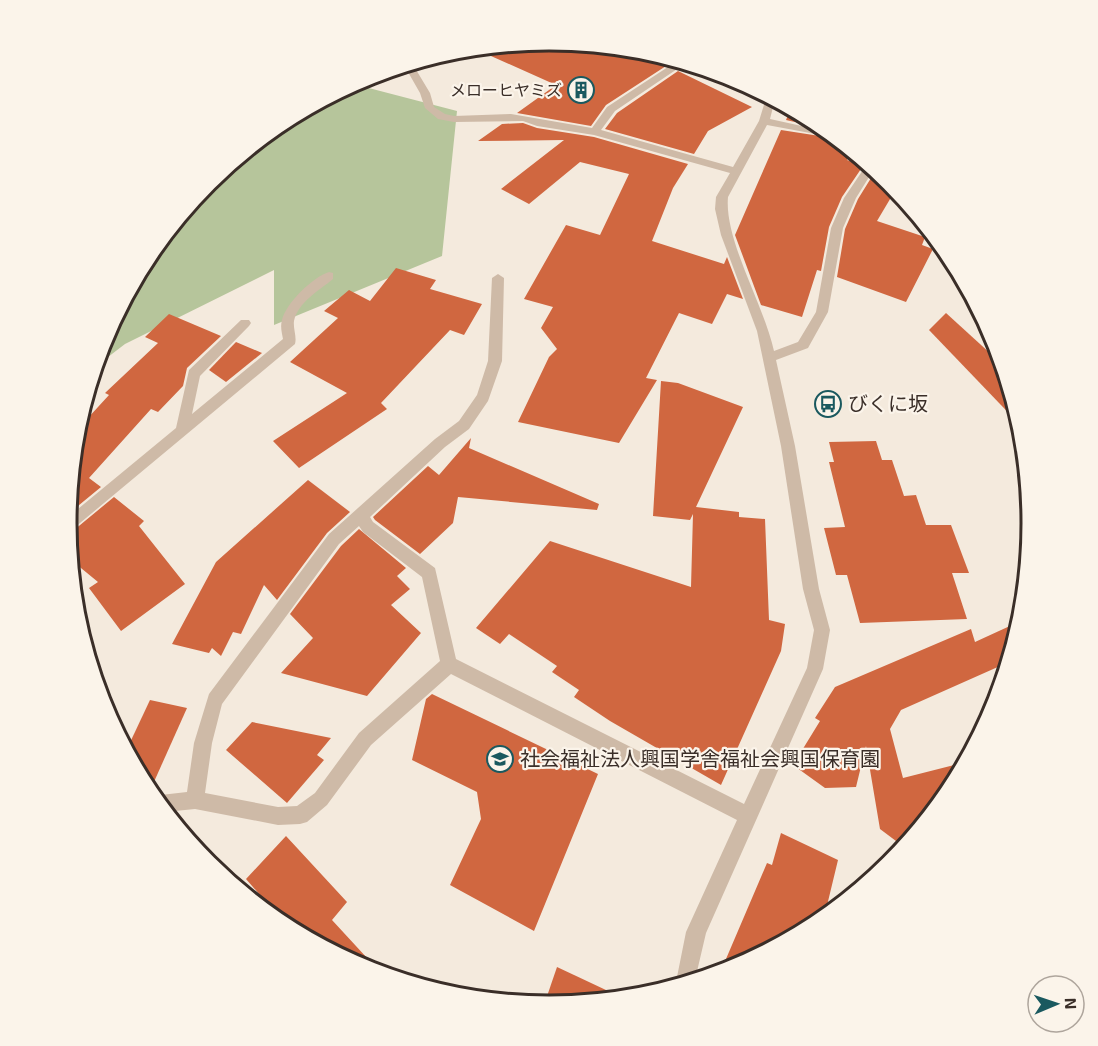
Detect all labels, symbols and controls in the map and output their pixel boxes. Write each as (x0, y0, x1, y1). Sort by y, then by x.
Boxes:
building icon: メローヒヤミズ (566, 75, 596, 105)
place label: メローヒヤミズ (450, 80, 562, 99)
bus stop icon: びくに坂 (813, 389, 843, 419)
place label: びくに坂 (848, 391, 928, 415)
school or university icon: 社会福祉法人興国学舎福祉会興国保育園 (485, 744, 515, 774)
place label: 社会福祉法人興国学舎福祉会興国保育園 (520, 746, 880, 770)
north arrow (1026, 974, 1086, 1034)
text: N (1062, 997, 1081, 1010)

